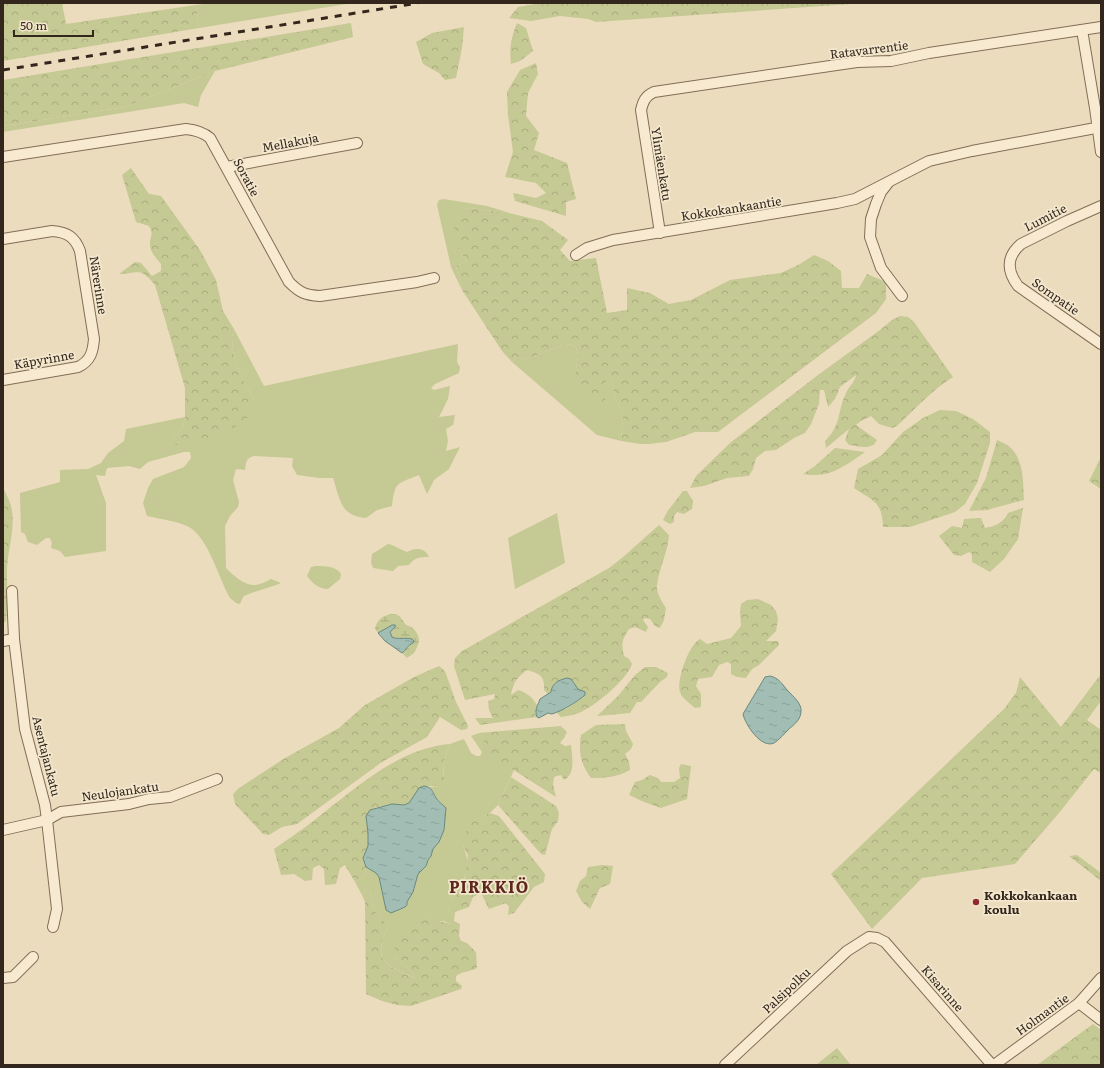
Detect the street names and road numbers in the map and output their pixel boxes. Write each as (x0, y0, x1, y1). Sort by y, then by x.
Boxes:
street label: Ratavarrentie (829, 35, 909, 63)
street label: Ylimäenkatu (647, 126, 677, 203)
street label: Mellakuja (260, 128, 320, 156)
street label: Soratie (229, 155, 265, 199)
street label: Kokkokankaantie (680, 191, 782, 225)
street label: Lumitie (1021, 199, 1069, 235)
street label: Närerinne (85, 254, 113, 316)
street label: Sompatie (1029, 273, 1083, 319)
street label: Käpyrinne (12, 345, 76, 373)
street label: Asentajankatu (28, 714, 66, 799)
street label: Neulojankatu (80, 777, 160, 805)
street label: Kisarinne (918, 961, 968, 1015)
street label: Palsipolku (758, 963, 814, 1017)
street label: Holmantie (1012, 989, 1072, 1039)

